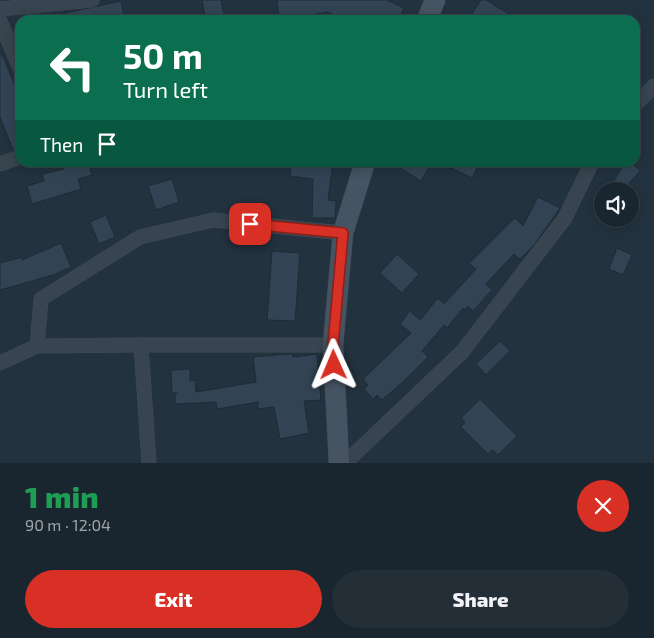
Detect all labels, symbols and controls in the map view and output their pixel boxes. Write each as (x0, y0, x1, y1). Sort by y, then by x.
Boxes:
text: 50 m (123, 34, 203, 76)
icon: left (40, 35, 105, 100)
text: Turn left (123, 76, 208, 102)
icon: arrive (93, 130, 121, 158)
text: Then (40, 133, 83, 156)
map controls (594, 182, 639, 227)
button: sound (594, 182, 639, 227)
pin (229, 203, 271, 245)
icon: arrive (236, 210, 264, 238)
position arrow (307, 338, 359, 390)
text: 1 min (25, 478, 99, 514)
button: close (577, 480, 629, 532)
text: 90 m · 12:04 (25, 515, 111, 534)
button: Exit (25, 570, 322, 628)
button: Share (332, 570, 629, 628)

